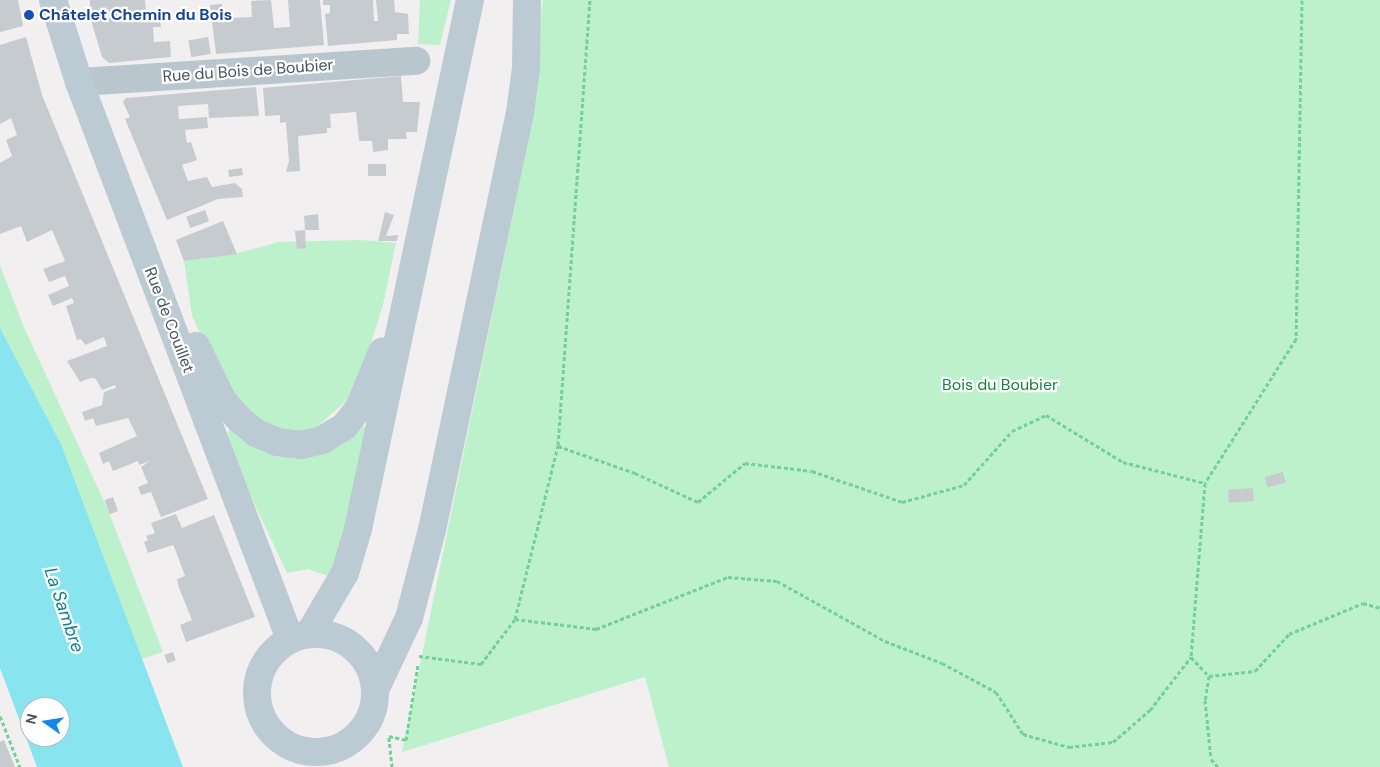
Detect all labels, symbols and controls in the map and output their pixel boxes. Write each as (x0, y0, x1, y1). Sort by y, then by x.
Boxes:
place label: Châtelet Chemin du Bois (39, 5, 232, 25)
marker: Châtelet Chemin du Bois (23, 9, 35, 21)
street label: Rue du Bois de Boubier (162, 55, 334, 87)
street label: Rue de Couillet (140, 264, 198, 376)
park label: Bois du Boubier (942, 375, 1058, 395)
water label: La Sambre (39, 565, 89, 655)
north arrow (20, 697, 70, 747)
text: N (21, 712, 41, 726)

